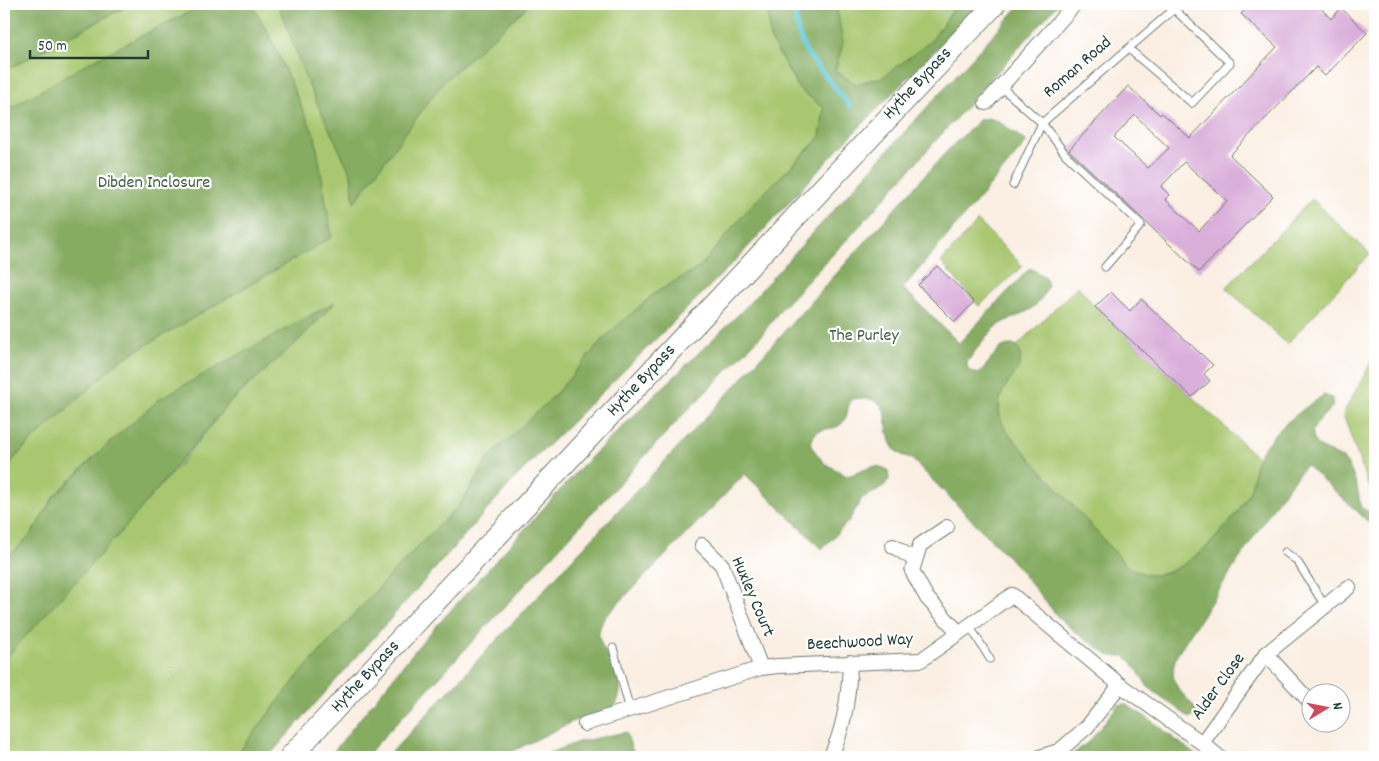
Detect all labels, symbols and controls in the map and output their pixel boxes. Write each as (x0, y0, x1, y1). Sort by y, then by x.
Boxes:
scale bar (30, 28, 148, 60)
street label: Roman Road (1038, 31, 1118, 105)
text: 50 m (38, 36, 67, 58)
street label: Hythe Bypass (878, 42, 958, 126)
park label: Dibden Inclosure (98, 171, 210, 196)
park label: The Purley (829, 324, 900, 349)
street label: Hythe Bypass (602, 339, 682, 423)
street label: Huxley Court (724, 553, 780, 641)
street label: Beechwood Way (806, 628, 914, 658)
street label: Hythe Bypass (326, 635, 406, 719)
street label: Alder Close (1186, 648, 1252, 726)
north arrow (1302, 684, 1352, 734)
text: N (1326, 701, 1347, 711)

